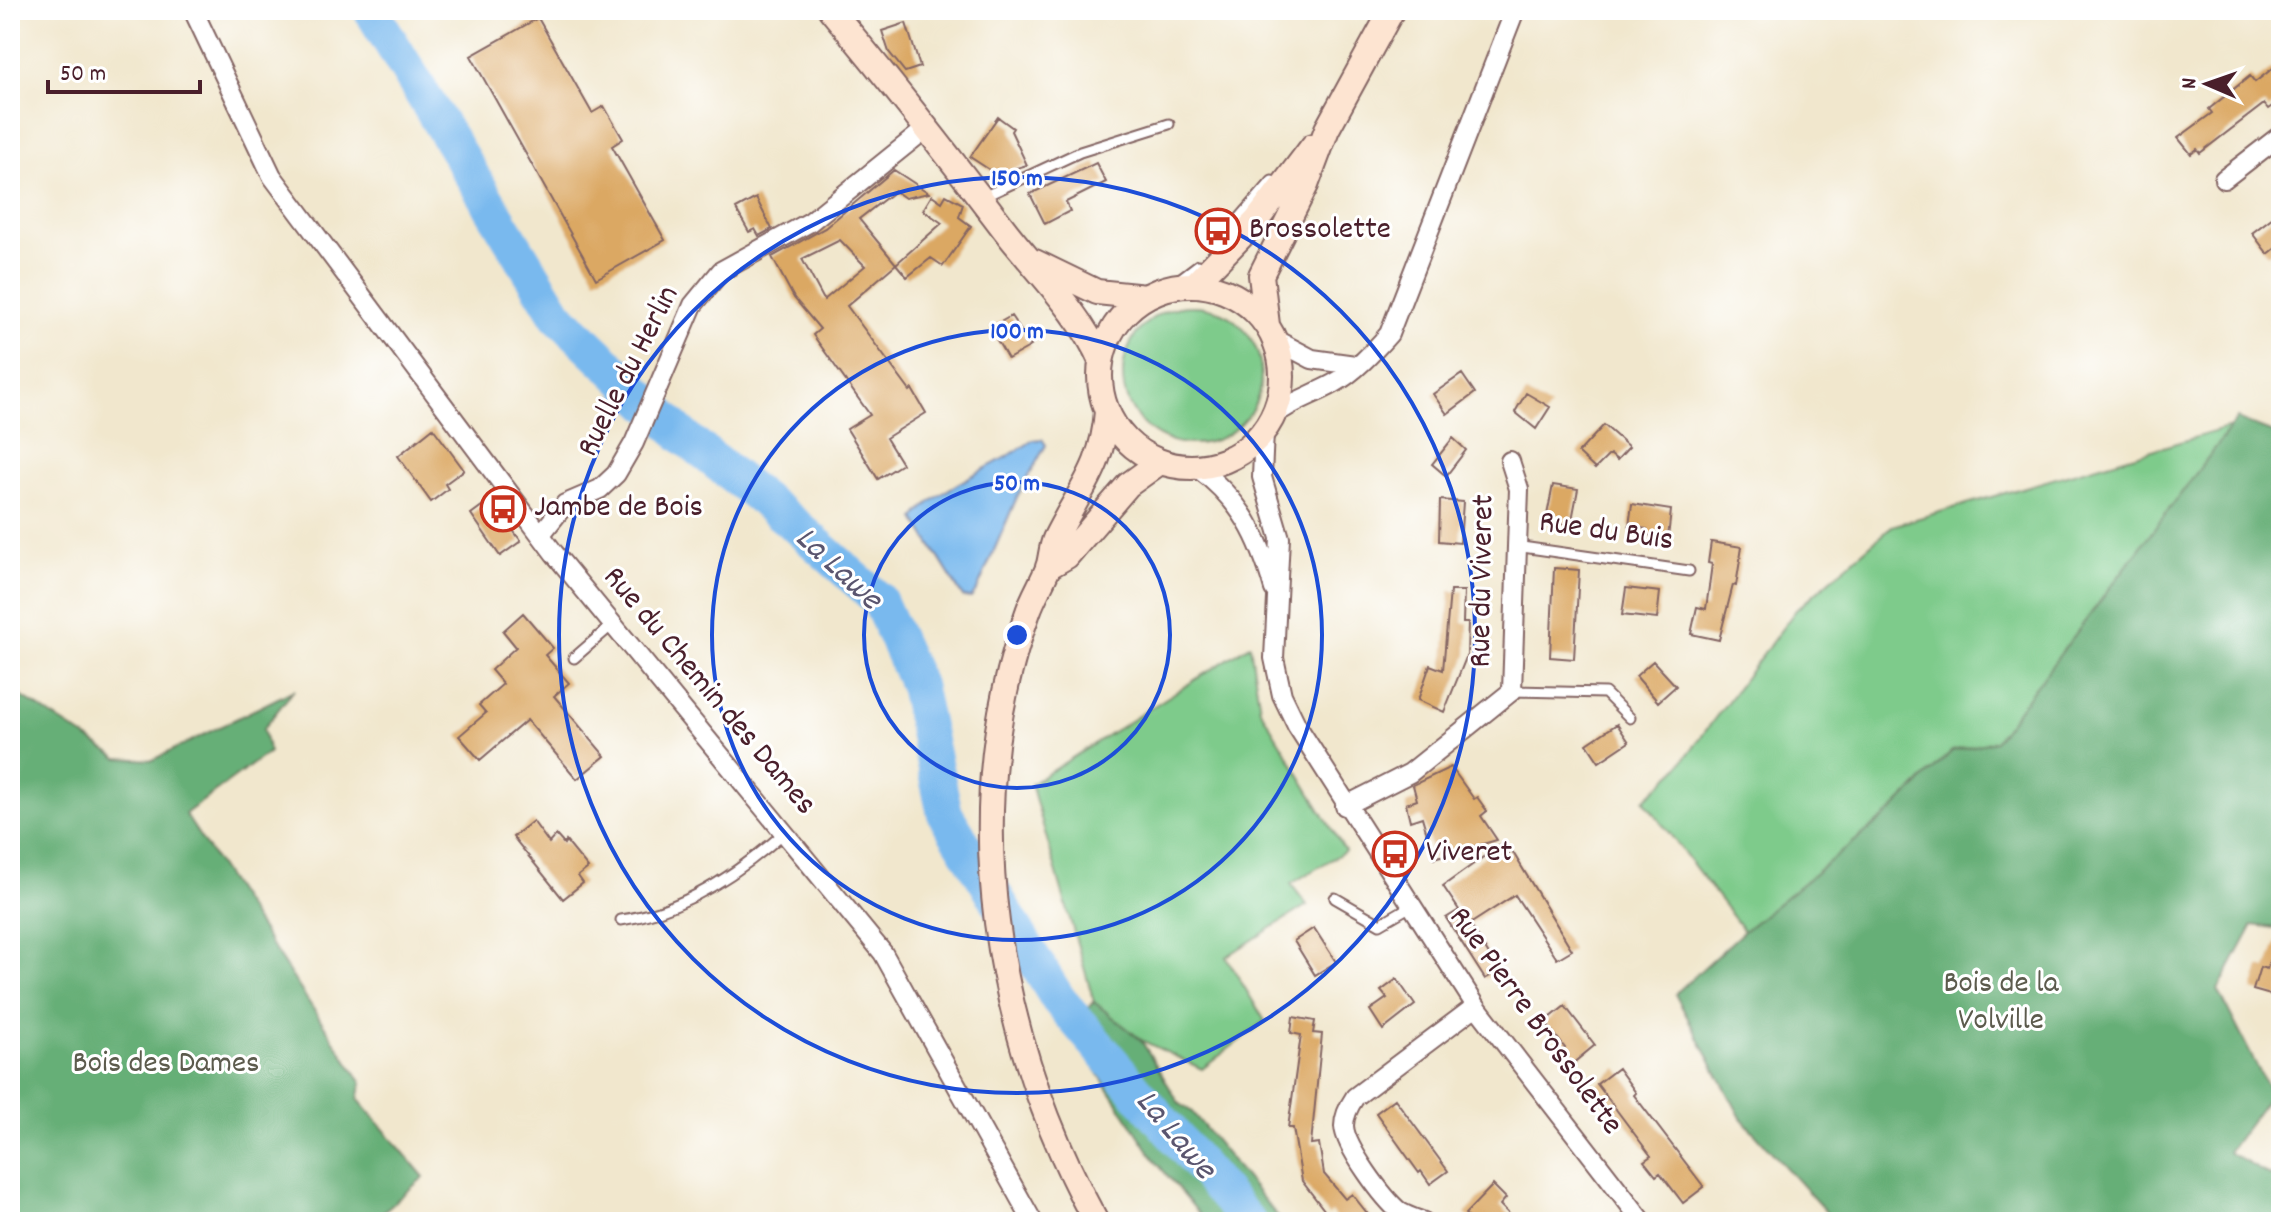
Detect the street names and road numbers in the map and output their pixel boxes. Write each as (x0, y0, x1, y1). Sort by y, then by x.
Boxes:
street label: Ruelle du Herlin (567, 278, 693, 466)
street label: Rue du Viveret (1459, 494, 1509, 668)
street label: Rue du Buis (1536, 501, 1676, 565)
street label: Rue du Chemin des Dames (590, 558, 826, 826)
street label: Rue Pierre Brossolette (1435, 898, 1633, 1146)

